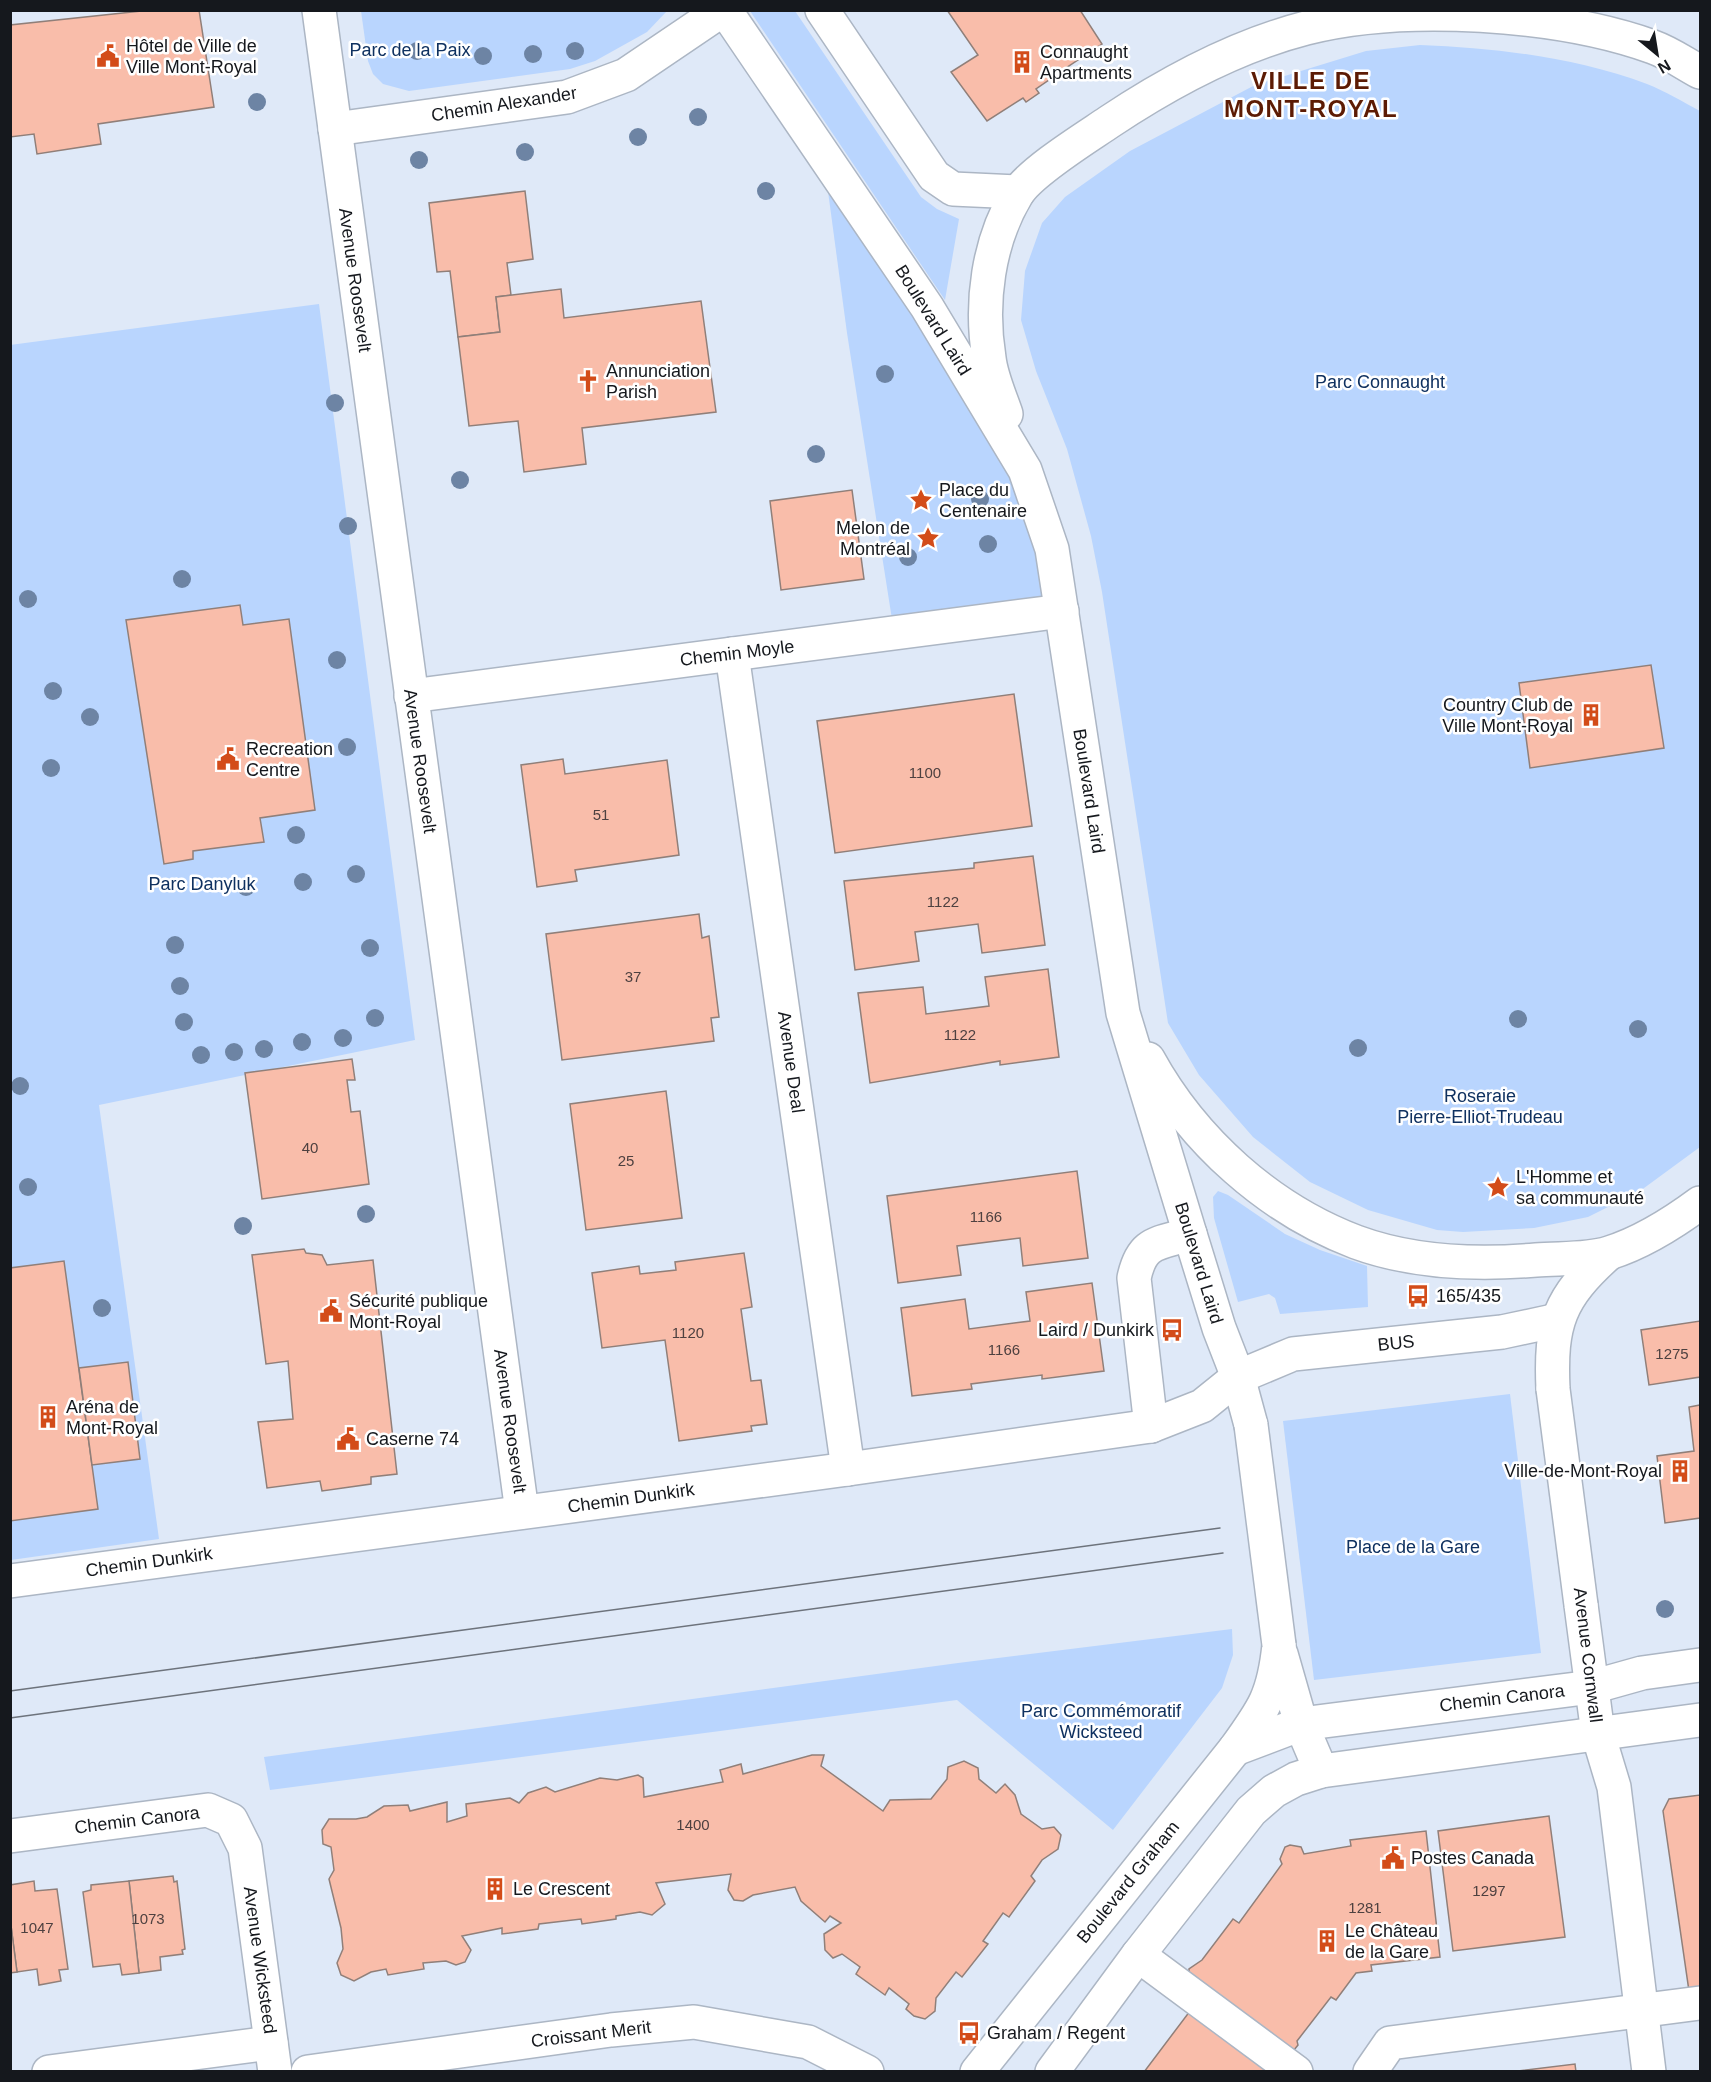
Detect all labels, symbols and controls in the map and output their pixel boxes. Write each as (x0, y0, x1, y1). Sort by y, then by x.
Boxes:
north arrow (1627, 24, 1687, 84)
place label: Hôtel de Ville de Ville Mont-Royal (126, 36, 257, 77)
park label: Parc de la Paix (349, 40, 471, 60)
place label: Connaught Apartments (1040, 42, 1132, 83)
public building icon: Hôtel de Ville de Ville Mont-Royal (95, 43, 121, 69)
building icon: Connaught Apartments (1009, 49, 1035, 75)
text: N (1655, 56, 1674, 77)
district label: VILLE DE MONT-ROYAL (1224, 67, 1398, 122)
street label: Chemin Alexander (430, 83, 578, 125)
street label: Avenue Roosevelt (335, 206, 375, 354)
street label: Boulevard Laird (891, 261, 975, 379)
place label: Annunciation Parish (606, 361, 710, 402)
church icon: Annunciation Parish (575, 368, 601, 394)
park label: Parc Connaught (1315, 372, 1445, 392)
place label: Place du Centenaire (939, 480, 1027, 521)
place icon: Place du Centenaire (908, 487, 934, 513)
place label: Melon de Montréal (836, 518, 910, 559)
place icon: Melon de Montréal (915, 525, 941, 551)
street label: Chemin Moyle (679, 636, 795, 670)
street label: Avenue Roosevelt (400, 687, 440, 835)
place label: Country Club de Ville Mont-Royal (1442, 695, 1573, 736)
building icon: Country Club de Ville Mont-Royal (1578, 702, 1604, 728)
street label: Boulevard Laird (1069, 727, 1109, 855)
place label: Recreation Centre (246, 739, 333, 780)
public building icon: Recreation Centre (215, 746, 241, 772)
house number: 1100 (909, 764, 941, 781)
house number: 51 (593, 806, 609, 823)
park label: Parc Danyluk (148, 874, 257, 894)
house number: 1122 (927, 893, 959, 910)
house number: 37 (625, 968, 641, 985)
street label: Avenue Deal (774, 1010, 808, 1114)
house number: 1122 (944, 1026, 976, 1043)
park label: Roseraie Pierre-Elliot-Trudeau (1397, 1086, 1563, 1127)
house number: 40 (302, 1139, 318, 1156)
house number: 25 (618, 1152, 634, 1169)
place label: L'Homme et sa communauté (1516, 1167, 1644, 1208)
place icon: L'Homme et sa communauté (1485, 1174, 1511, 1200)
street label: Boulevard Laird (1171, 1200, 1227, 1326)
house number: 1166 (970, 1208, 1002, 1225)
bus stop icon: 165/435 (1405, 1283, 1431, 1309)
place label: 165/435 (1436, 1286, 1501, 1306)
place label: Sécurité publique Mont-Royal (349, 1291, 488, 1332)
public building icon: Sécurité publique Mont-Royal (318, 1298, 344, 1324)
bus stop icon: Laird / Dunkirk (1159, 1317, 1185, 1343)
place label: Laird / Dunkirk (1038, 1320, 1155, 1340)
house number: 1120 (672, 1324, 704, 1341)
street label: BUS (1377, 1331, 1415, 1355)
house number: 1166 (988, 1341, 1020, 1358)
house number: 1275 (1655, 1345, 1689, 1362)
street label: Avenue Roosevelt (490, 1347, 530, 1495)
place label: Aréna de Mont-Royal (66, 1397, 158, 1438)
building icon: Aréna de Mont-Royal (35, 1404, 61, 1430)
public building icon: Caserne 74 (335, 1426, 361, 1452)
place label: Caserne 74 (366, 1429, 459, 1449)
building icon: Ville-de-Mont-Royal (1667, 1458, 1693, 1484)
place label: Ville-de-Mont-Royal (1504, 1461, 1662, 1481)
street label: Chemin Dunkirk (566, 1479, 697, 1517)
park label: Place de la Gare (1346, 1537, 1480, 1557)
street label: Chemin Dunkirk (84, 1543, 215, 1581)
street label: Avenue Cornwall (1570, 1586, 1606, 1724)
street label: Chemin Canora (1438, 1680, 1567, 1716)
park label: Parc Commémoratif Wicksteed (1021, 1701, 1182, 1742)
street label: Chemin Canora (73, 1802, 202, 1838)
house number: 1400 (676, 1816, 710, 1833)
street label: Boulevard Graham (1073, 1817, 1183, 1947)
public building icon: Postes Canada (1380, 1845, 1406, 1871)
place label: Postes Canada (1411, 1848, 1535, 1868)
building icon: Le Crescent (482, 1876, 508, 1902)
place label: Le Crescent (513, 1879, 610, 1899)
house number: 1297 (1472, 1882, 1506, 1899)
street label: Avenue Wicksteed (240, 1885, 280, 2035)
house number: 1281 (1348, 1899, 1382, 1916)
house number: 1073 (131, 1910, 165, 1927)
house number: 1047 (20, 1919, 54, 1936)
place label: Le Château de la Gare (1345, 1921, 1438, 1962)
building icon: Le Château de la Gare (1314, 1928, 1340, 1954)
street label: Croissant Merit (530, 2017, 652, 2051)
bus stop icon: Graham / Regent (956, 2020, 982, 2046)
place label: Graham / Regent (987, 2023, 1125, 2043)

